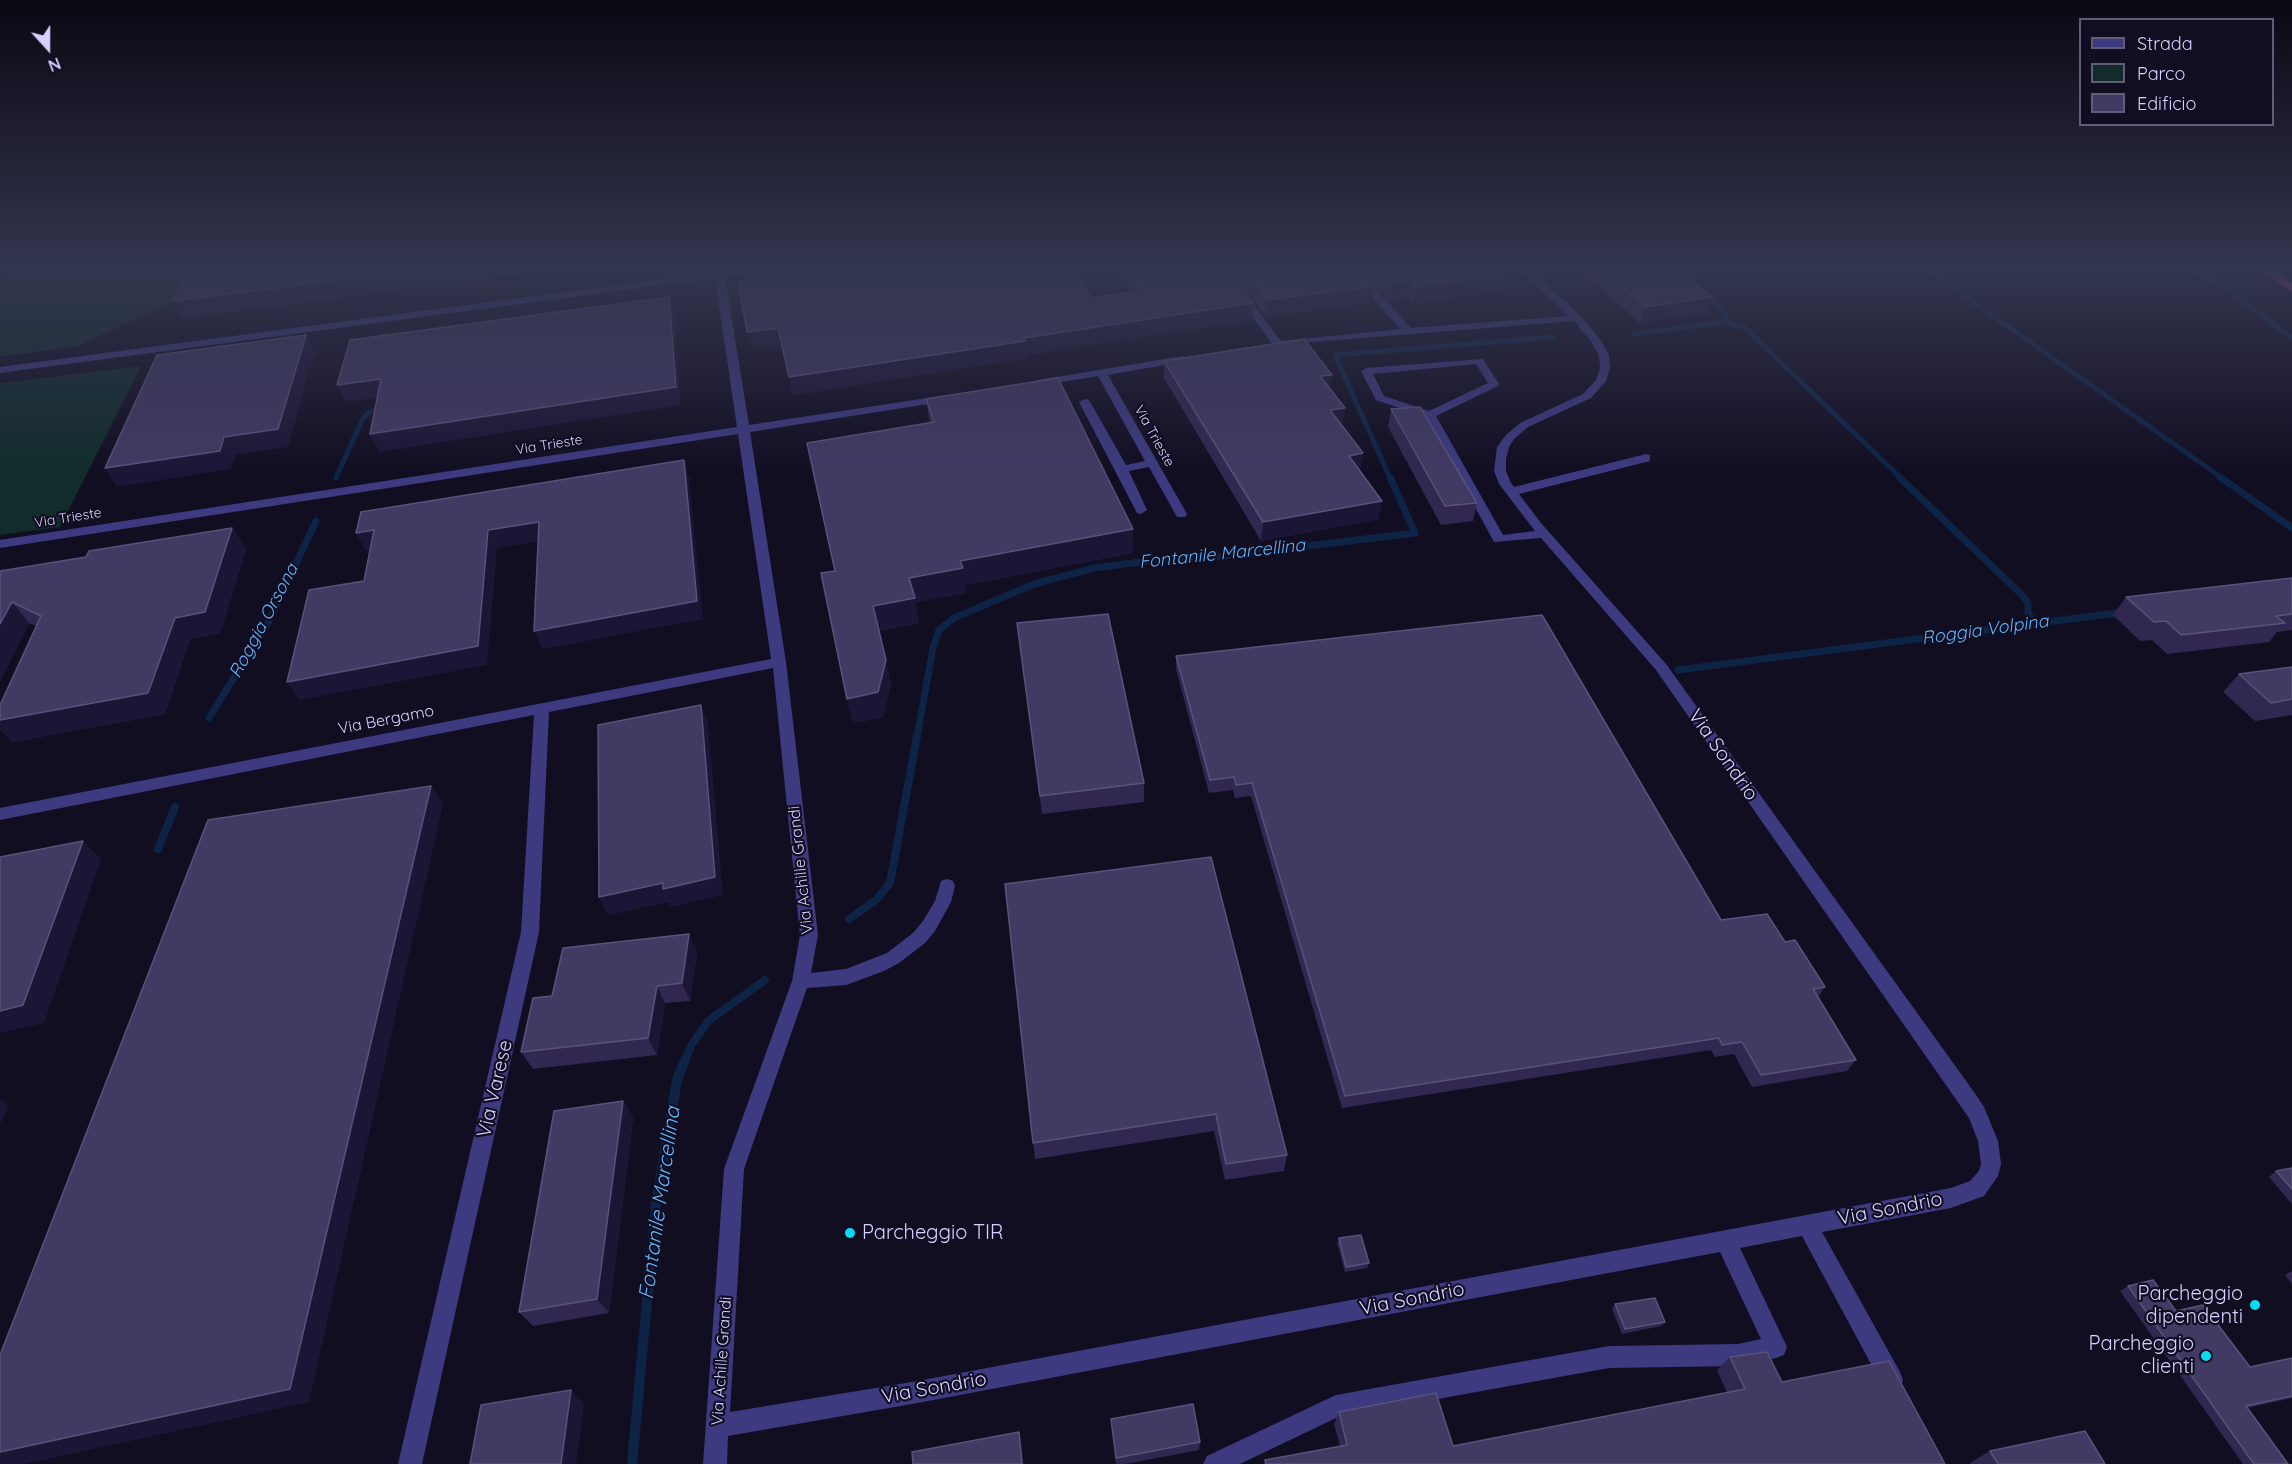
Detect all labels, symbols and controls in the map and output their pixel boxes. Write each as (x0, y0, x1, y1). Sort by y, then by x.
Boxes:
north arrow (18, 18, 78, 78)
legend (2079, 18, 2274, 126)
text: Strada (2137, 32, 2193, 55)
text: N (45, 53, 64, 76)
text: Parco (2137, 62, 2185, 85)
text: Edificio (2137, 92, 2196, 115)
street label: Via Trieste (1130, 402, 1178, 470)
street label: Via Trieste (514, 431, 584, 459)
street label: Via Trieste (33, 504, 103, 532)
water label: Fontanile Marcellina (1138, 535, 1306, 573)
water label: Roggia Orsona (225, 560, 303, 682)
water label: Roggia Volpina (1920, 610, 2050, 650)
street label: Via Bergamo (336, 701, 436, 739)
street label: Via Sondrio (1683, 705, 1763, 805)
street label: Via Achille Grandi (785, 805, 817, 935)
street label: Via Varese (472, 1038, 518, 1140)
water label: Fontanile Marcellina (634, 1105, 686, 1301)
street label: Via Sondrio (1836, 1187, 1944, 1231)
place label: Parcheggio TIR (862, 1221, 1003, 1245)
marker: Parcheggio TIR (843, 1226, 857, 1240)
street label: Via Sondrio (1358, 1277, 1466, 1321)
place label: Parcheggio dipendenti (2138, 1282, 2243, 1329)
street label: Via Achille Grandi (708, 1296, 736, 1426)
marker: Parcheggio dipendenti (2248, 1298, 2262, 1312)
place label: Parcheggio clienti (2089, 1332, 2194, 1379)
marker: Parcheggio clienti (2199, 1349, 2213, 1363)
street label: Via Sondrio (880, 1367, 988, 1409)

